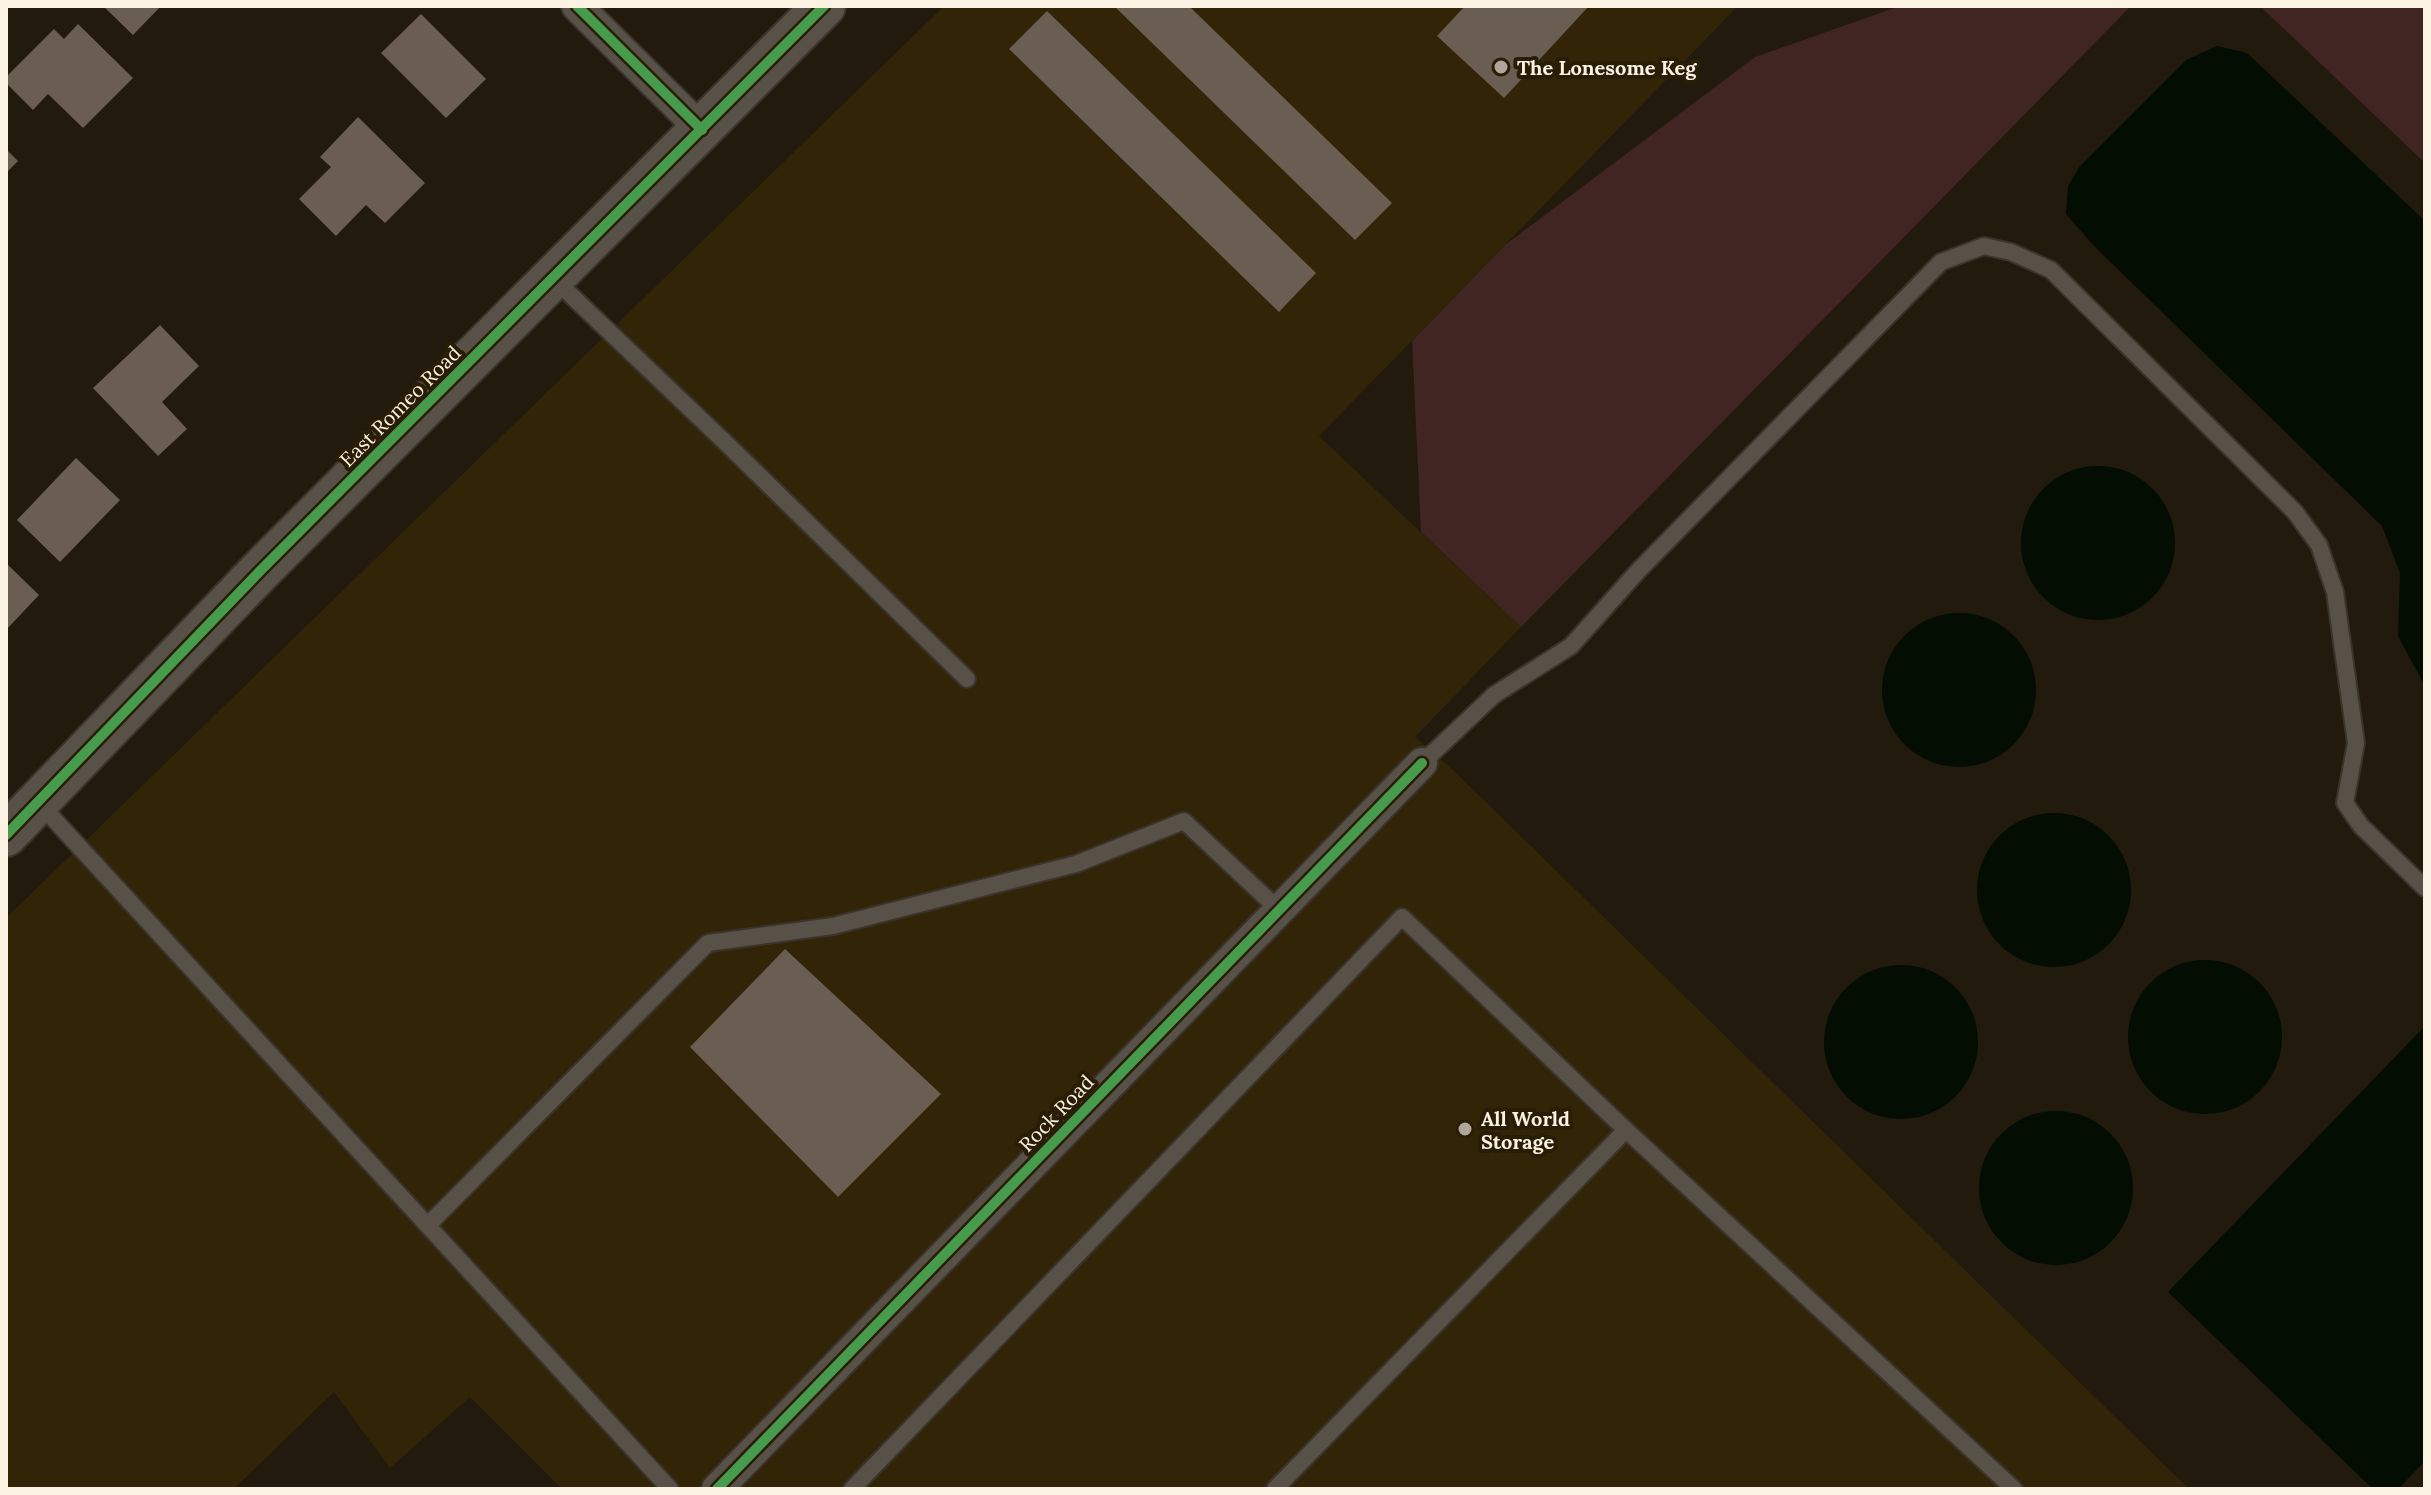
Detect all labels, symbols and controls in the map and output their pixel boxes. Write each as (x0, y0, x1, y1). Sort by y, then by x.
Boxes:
place label: The Lonesome Keg (1517, 55, 1697, 80)
marker: The Lonesome Keg (1492, 58, 1510, 76)
street label: East Romeo Road (334, 340, 466, 472)
street label: Rock Road (1013, 1069, 1099, 1157)
place label: All World Storage (1481, 1106, 1570, 1154)
marker: All World Storage (1456, 1120, 1474, 1138)

